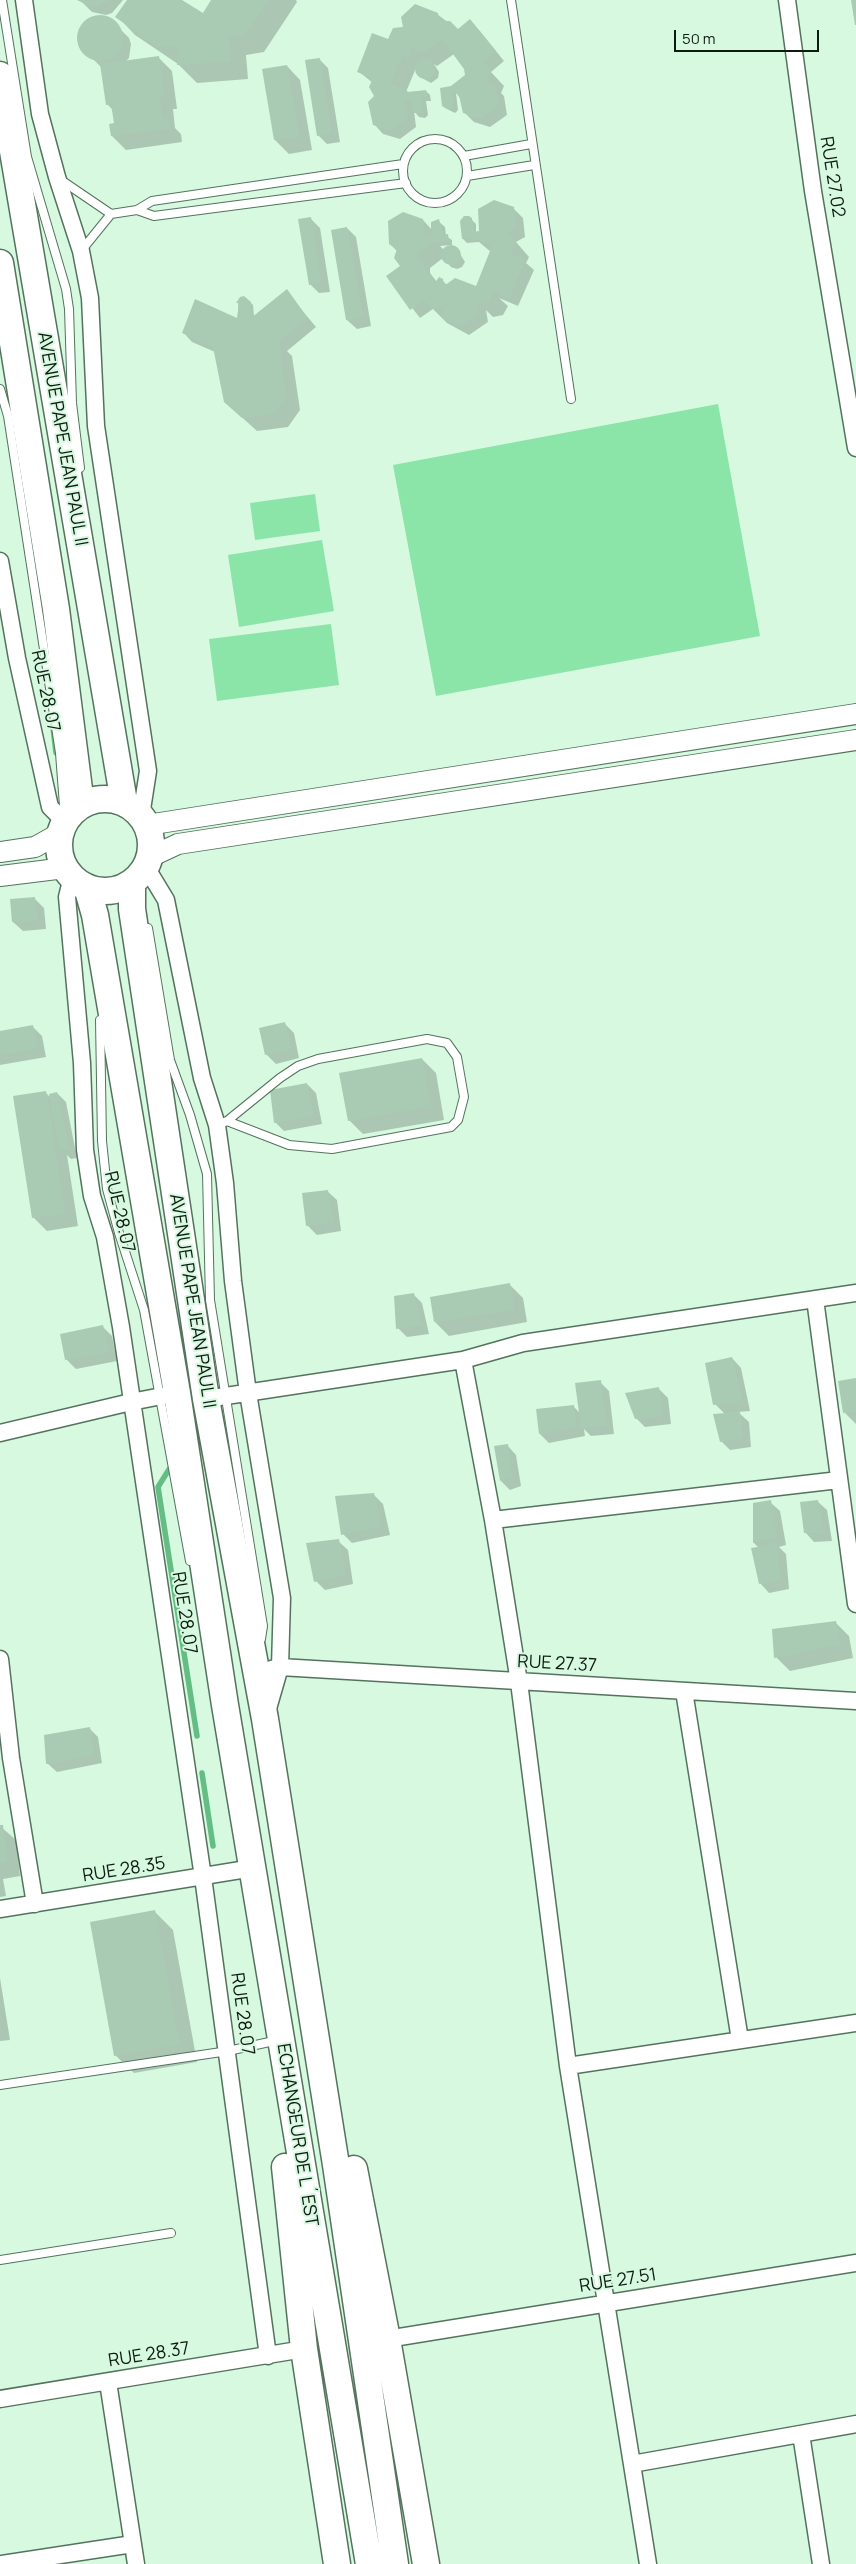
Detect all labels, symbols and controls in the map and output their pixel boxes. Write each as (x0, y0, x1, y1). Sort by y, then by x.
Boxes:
scale bar (676, 20, 821, 52)
text: 50 m (682, 28, 716, 49)
street label: RUE 27.02 (815, 135, 849, 219)
street label: AVENUE PAPE JEAN PAUL II (33, 330, 91, 548)
street label: RUE 28.07 (26, 648, 64, 734)
street label: RUE 28.07 (99, 1169, 139, 1255)
street label: AVENUE PAPE JEAN PAUL II (164, 1192, 220, 1410)
street label: RUE 28.07 (167, 1570, 201, 1656)
street label: RUE 27.37 (517, 1651, 597, 1677)
street label: RUE 28.35 (81, 1853, 167, 1887)
street label: RUE 28.07 (226, 1971, 258, 2057)
street label: ECHANGEUR DE L´EST (272, 2042, 322, 2228)
street label: RUE 27.51 (578, 2264, 658, 2298)
street label: RUE 28.37 (107, 2338, 191, 2372)

